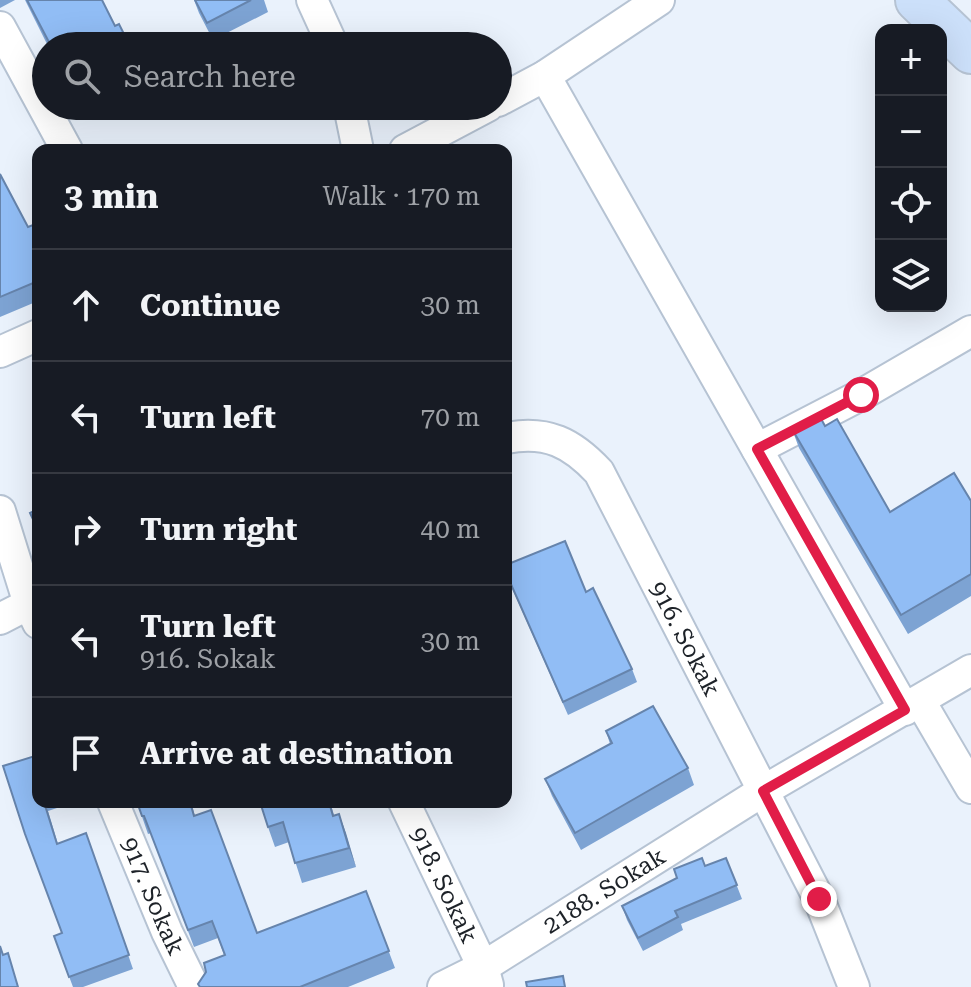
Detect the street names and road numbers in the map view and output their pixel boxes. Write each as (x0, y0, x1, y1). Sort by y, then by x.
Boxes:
street label: 916. Sokak (644, 577, 726, 701)
street label: 918. Sokak (404, 822, 483, 948)
street label: 917. Sokak (115, 833, 190, 960)
street label: 2188. Sokak (538, 842, 670, 940)

